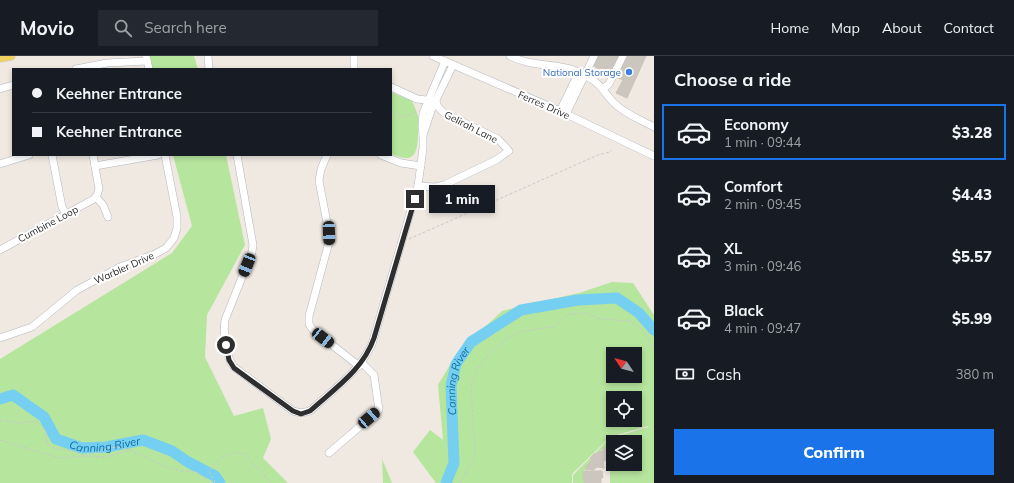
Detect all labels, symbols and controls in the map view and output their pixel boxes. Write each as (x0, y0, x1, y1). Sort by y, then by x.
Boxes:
search box (98, 10, 378, 46)
text: Movio (20, 16, 74, 40)
icon: search (112, 17, 134, 39)
text: Search here (144, 18, 227, 37)
text: Home (770, 19, 809, 37)
text: Map (831, 19, 860, 37)
text: About (882, 19, 922, 37)
text: Contact (944, 19, 994, 37)
place label: National Storage (543, 66, 621, 79)
marker: National Storage (624, 67, 634, 77)
text: Choose a ride (674, 68, 791, 91)
text: Keehner Entrance (56, 84, 182, 103)
street label: Ferres Drive (516, 88, 572, 122)
street label: Gelirah Lane (442, 108, 500, 146)
icon: car (676, 114, 712, 150)
text: Economy (724, 115, 789, 134)
text: Keehner Entrance (56, 122, 182, 141)
text: $3.28 (952, 123, 992, 142)
text: 1 min · 09:44 (724, 134, 801, 150)
icon: car (676, 176, 712, 212)
text: Comfort (724, 177, 782, 196)
callout: 1 min (429, 185, 495, 213)
text: $4.43 (952, 185, 992, 204)
route end (406, 190, 424, 208)
text: 1 min (445, 191, 479, 207)
text: 2 min · 09:45 (724, 196, 801, 212)
street label: Cumbine Loop (16, 203, 80, 245)
car (323, 221, 335, 245)
icon: car (676, 238, 712, 274)
text: XL (724, 239, 742, 258)
text: $5.57 (952, 247, 992, 266)
street label: Warbler Drive (92, 249, 156, 287)
car (237, 252, 257, 278)
text: 3 min · 09:46 (724, 258, 801, 274)
icon: car (676, 300, 712, 336)
text: Black (724, 301, 763, 320)
text: $5.99 (952, 309, 992, 328)
text: 4 min · 09:47 (724, 320, 801, 336)
car (310, 326, 336, 350)
route start (217, 336, 235, 354)
water label: Canning River (444, 343, 473, 416)
north arrow (606, 347, 642, 383)
map controls (606, 347, 642, 471)
icon: cash (674, 363, 696, 385)
text: Cash (706, 365, 741, 384)
text: 380 m (956, 366, 994, 382)
button: locate (606, 391, 642, 427)
car (356, 406, 382, 430)
button: Confirm (674, 429, 994, 475)
water label: Canning River (68, 434, 142, 455)
button: layers (606, 435, 642, 471)

